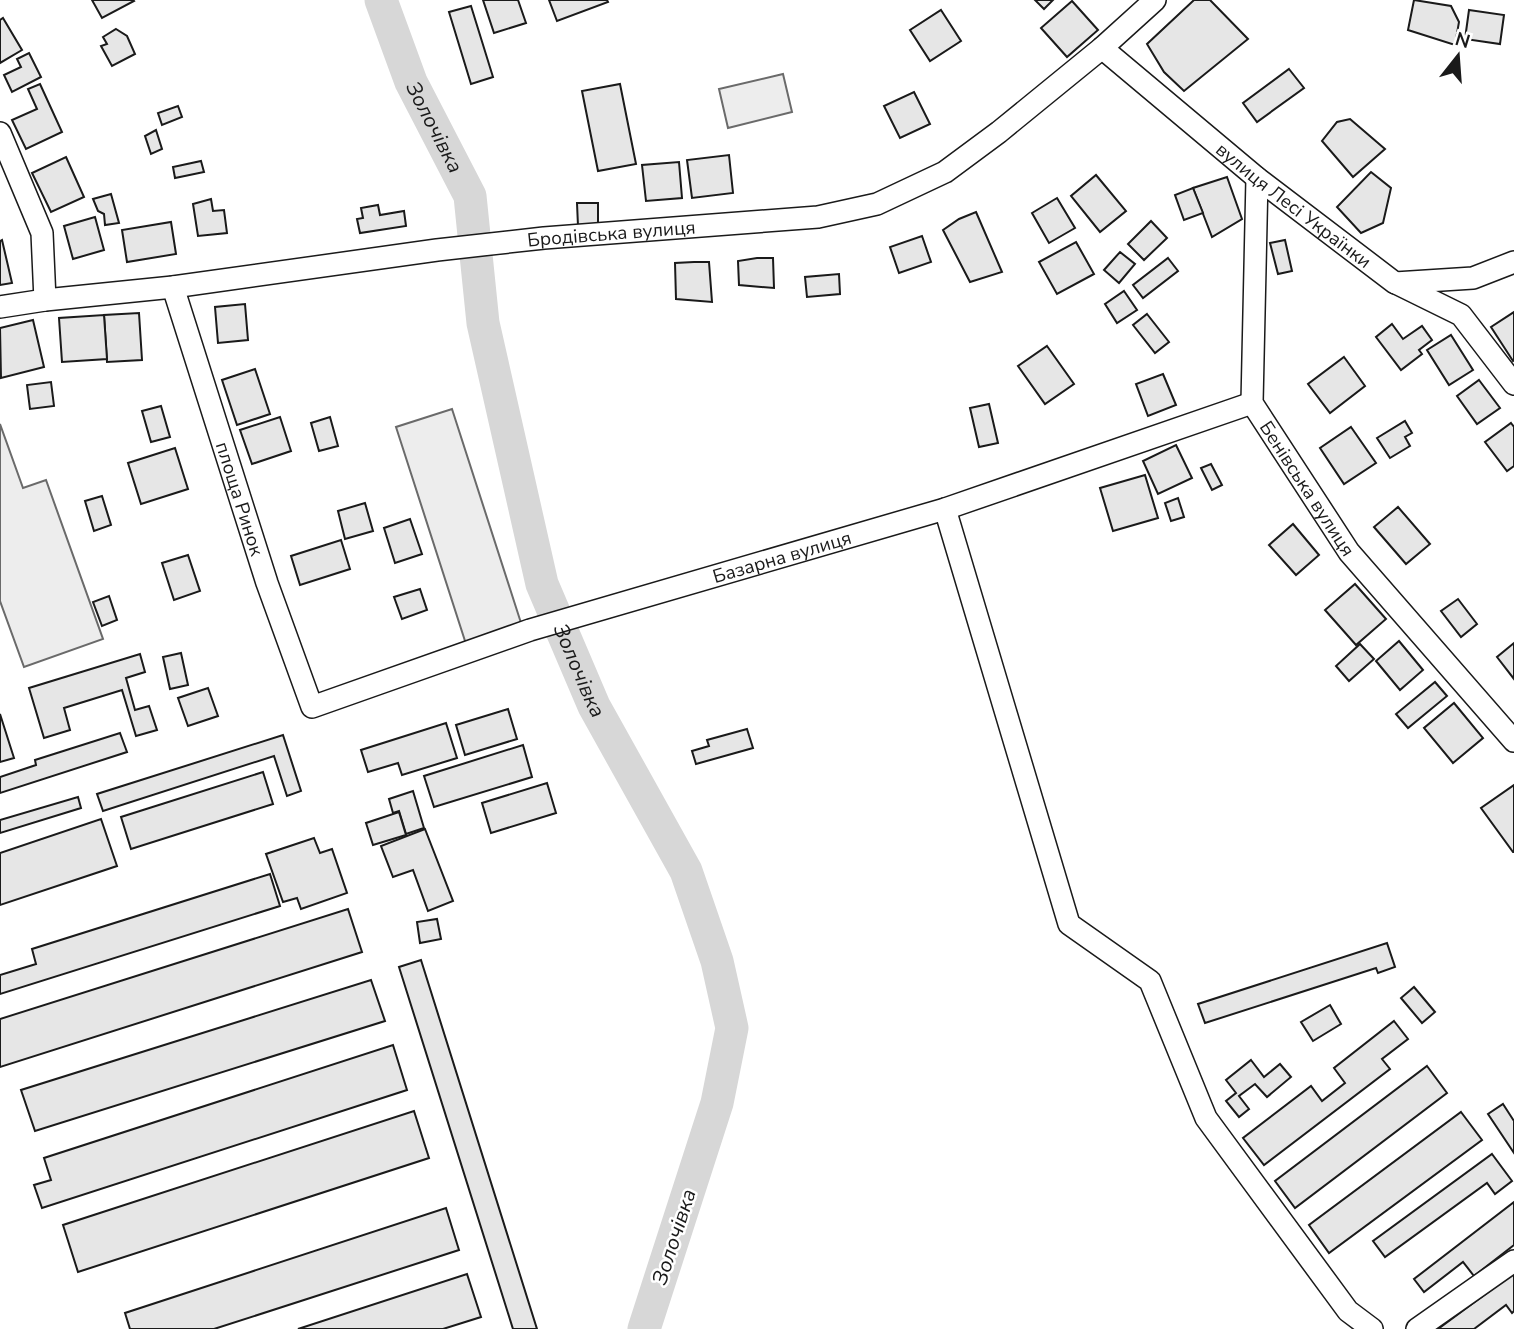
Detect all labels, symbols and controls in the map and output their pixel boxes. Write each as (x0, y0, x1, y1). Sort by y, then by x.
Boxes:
north arrow (1423, 21, 1493, 91)
text: N (1452, 26, 1473, 55)
water label: Золочівка (399, 76, 470, 178)
street label: вулиця Лесі Українки (1210, 137, 1377, 275)
street label: Бродівська вулиця (526, 214, 696, 254)
street label: Бенівська вулиця (1253, 416, 1360, 562)
street label: площа Ринок (209, 439, 270, 559)
street label: Базарна вулиця (710, 525, 855, 590)
water label: Золочівка (546, 619, 612, 723)
water label: Золочівка (645, 1185, 703, 1289)

